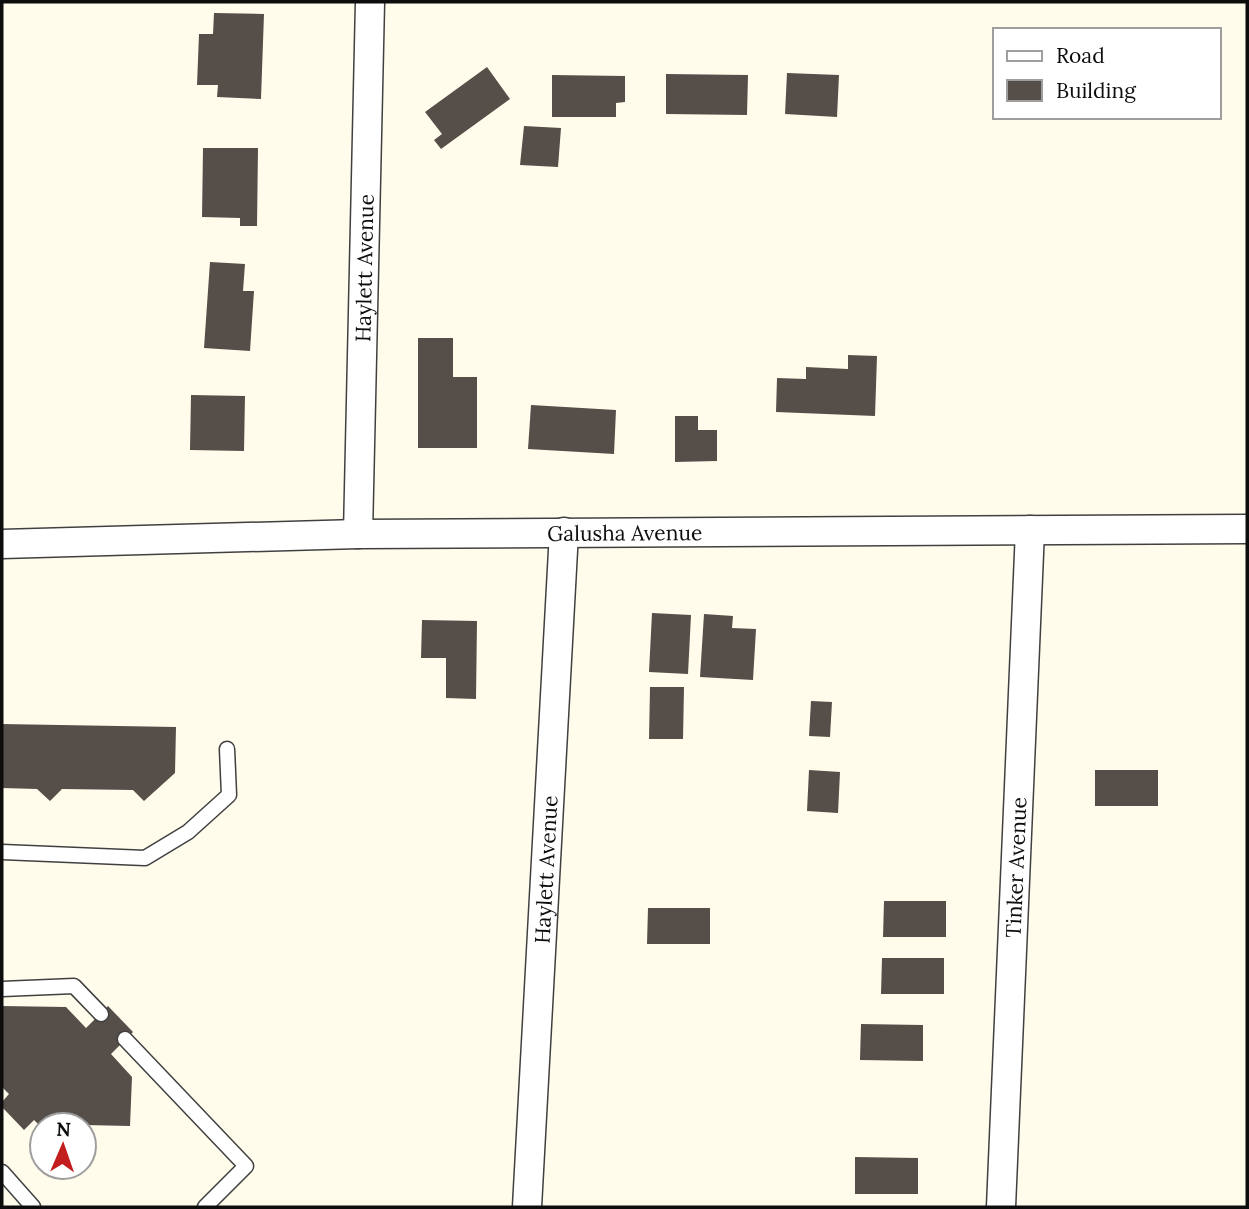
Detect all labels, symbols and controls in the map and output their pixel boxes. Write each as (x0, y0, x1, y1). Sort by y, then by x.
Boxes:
legend (993, 28, 1221, 119)
text: Road (1056, 42, 1105, 69)
text: Building (1056, 77, 1136, 104)
street label: Haylett Avenue (349, 194, 379, 342)
street label: Galusha Avenue (547, 519, 702, 546)
street label: Haylett Avenue (528, 795, 563, 944)
street label: Tinker Avenue (999, 797, 1032, 938)
north arrow (28, 1111, 98, 1181)
text: N (56, 1117, 72, 1141)

